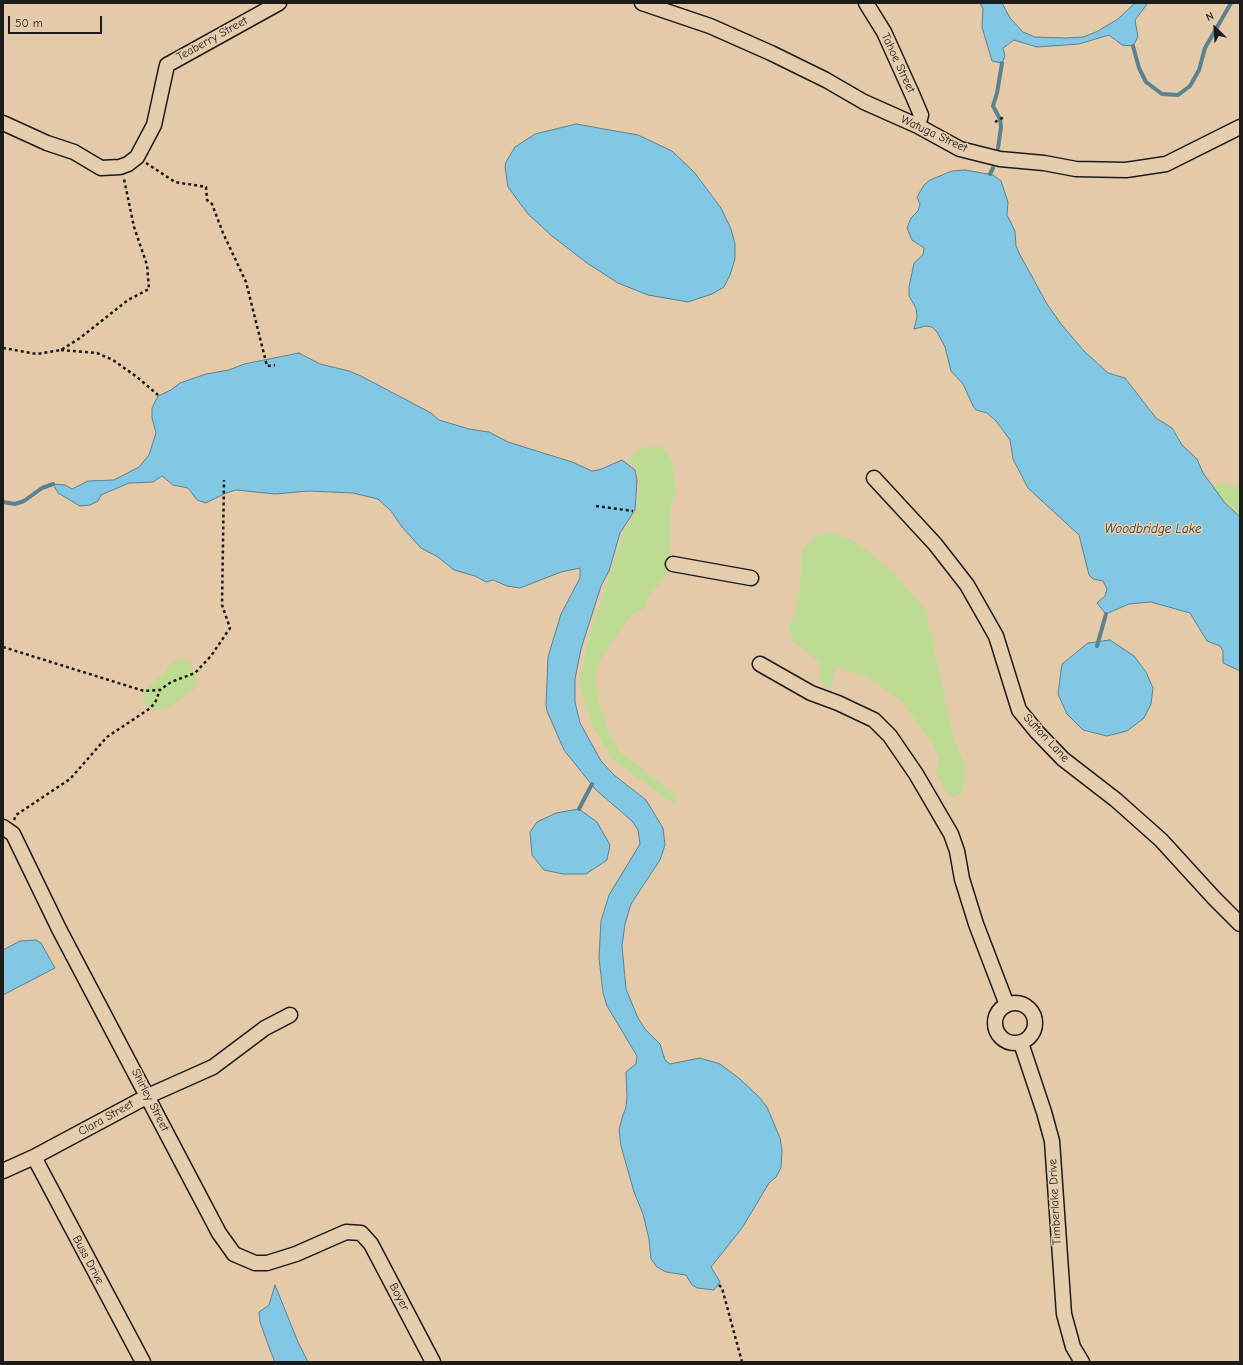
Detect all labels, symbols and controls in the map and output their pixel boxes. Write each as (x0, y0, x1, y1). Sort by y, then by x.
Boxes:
scale bar (10, 8, 104, 34)
north arrow (1195, 8, 1235, 48)
text: N (1204, 9, 1216, 24)
street label: Teaberry Street (174, 14, 250, 64)
text: 50 m (15, 16, 43, 30)
street label: Tahoe Street (878, 31, 918, 95)
street label: Watuga Street (898, 112, 970, 156)
water label: Woodbridge Lake (1104, 521, 1202, 537)
street label: Sutton Lane (1020, 711, 1072, 765)
street label: Shirley Street (128, 1066, 172, 1134)
street label: Clara Street (76, 1097, 136, 1139)
street label: Timberlake Drive (1046, 1159, 1064, 1245)
street label: Buss Drive (69, 1233, 107, 1287)
street label: Boyer (386, 1281, 412, 1313)

